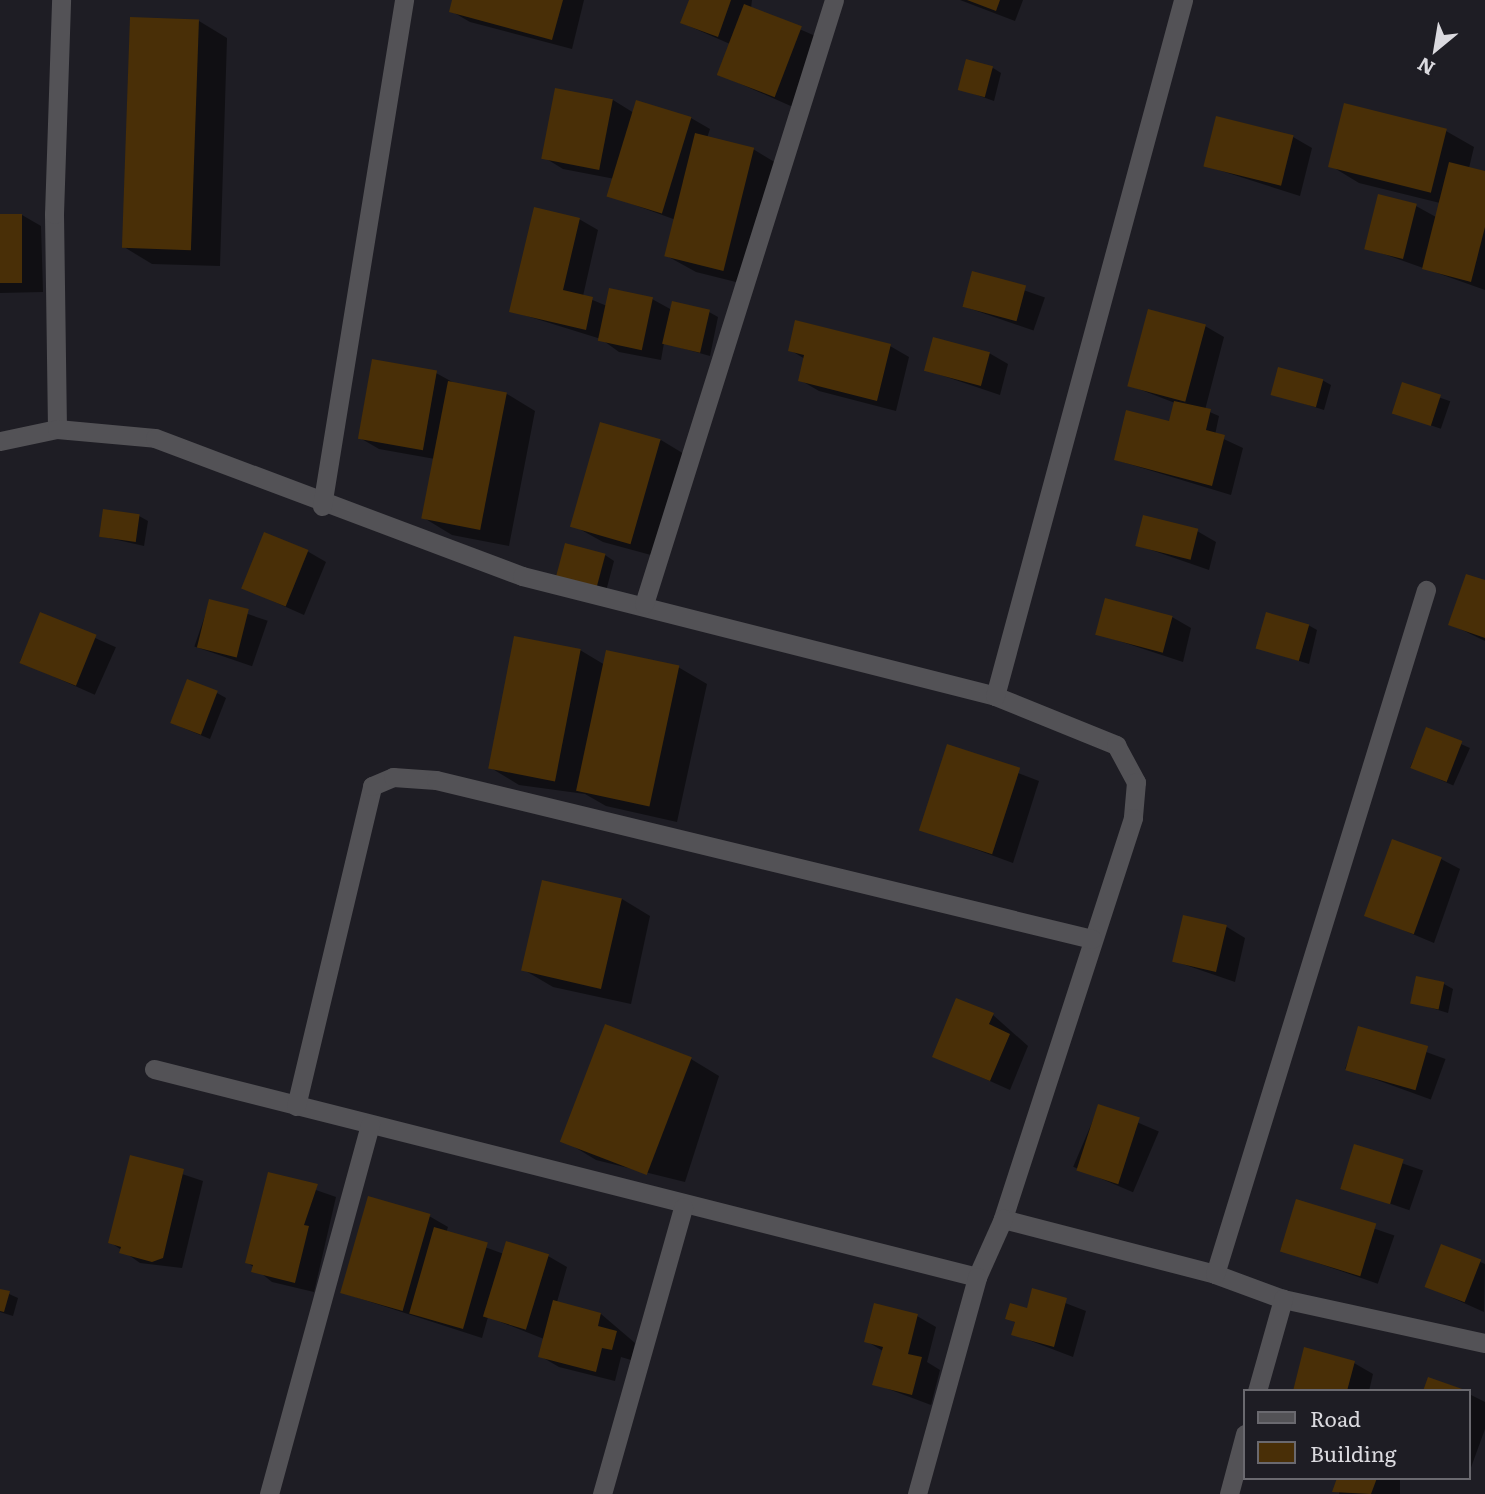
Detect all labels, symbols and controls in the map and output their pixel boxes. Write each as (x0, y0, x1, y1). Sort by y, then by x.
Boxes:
north arrow (1401, 14, 1471, 84)
text: N (1412, 51, 1439, 83)
legend (1244, 1389, 1471, 1480)
text: Road (1310, 1402, 1361, 1433)
text: Building (1310, 1437, 1396, 1468)

